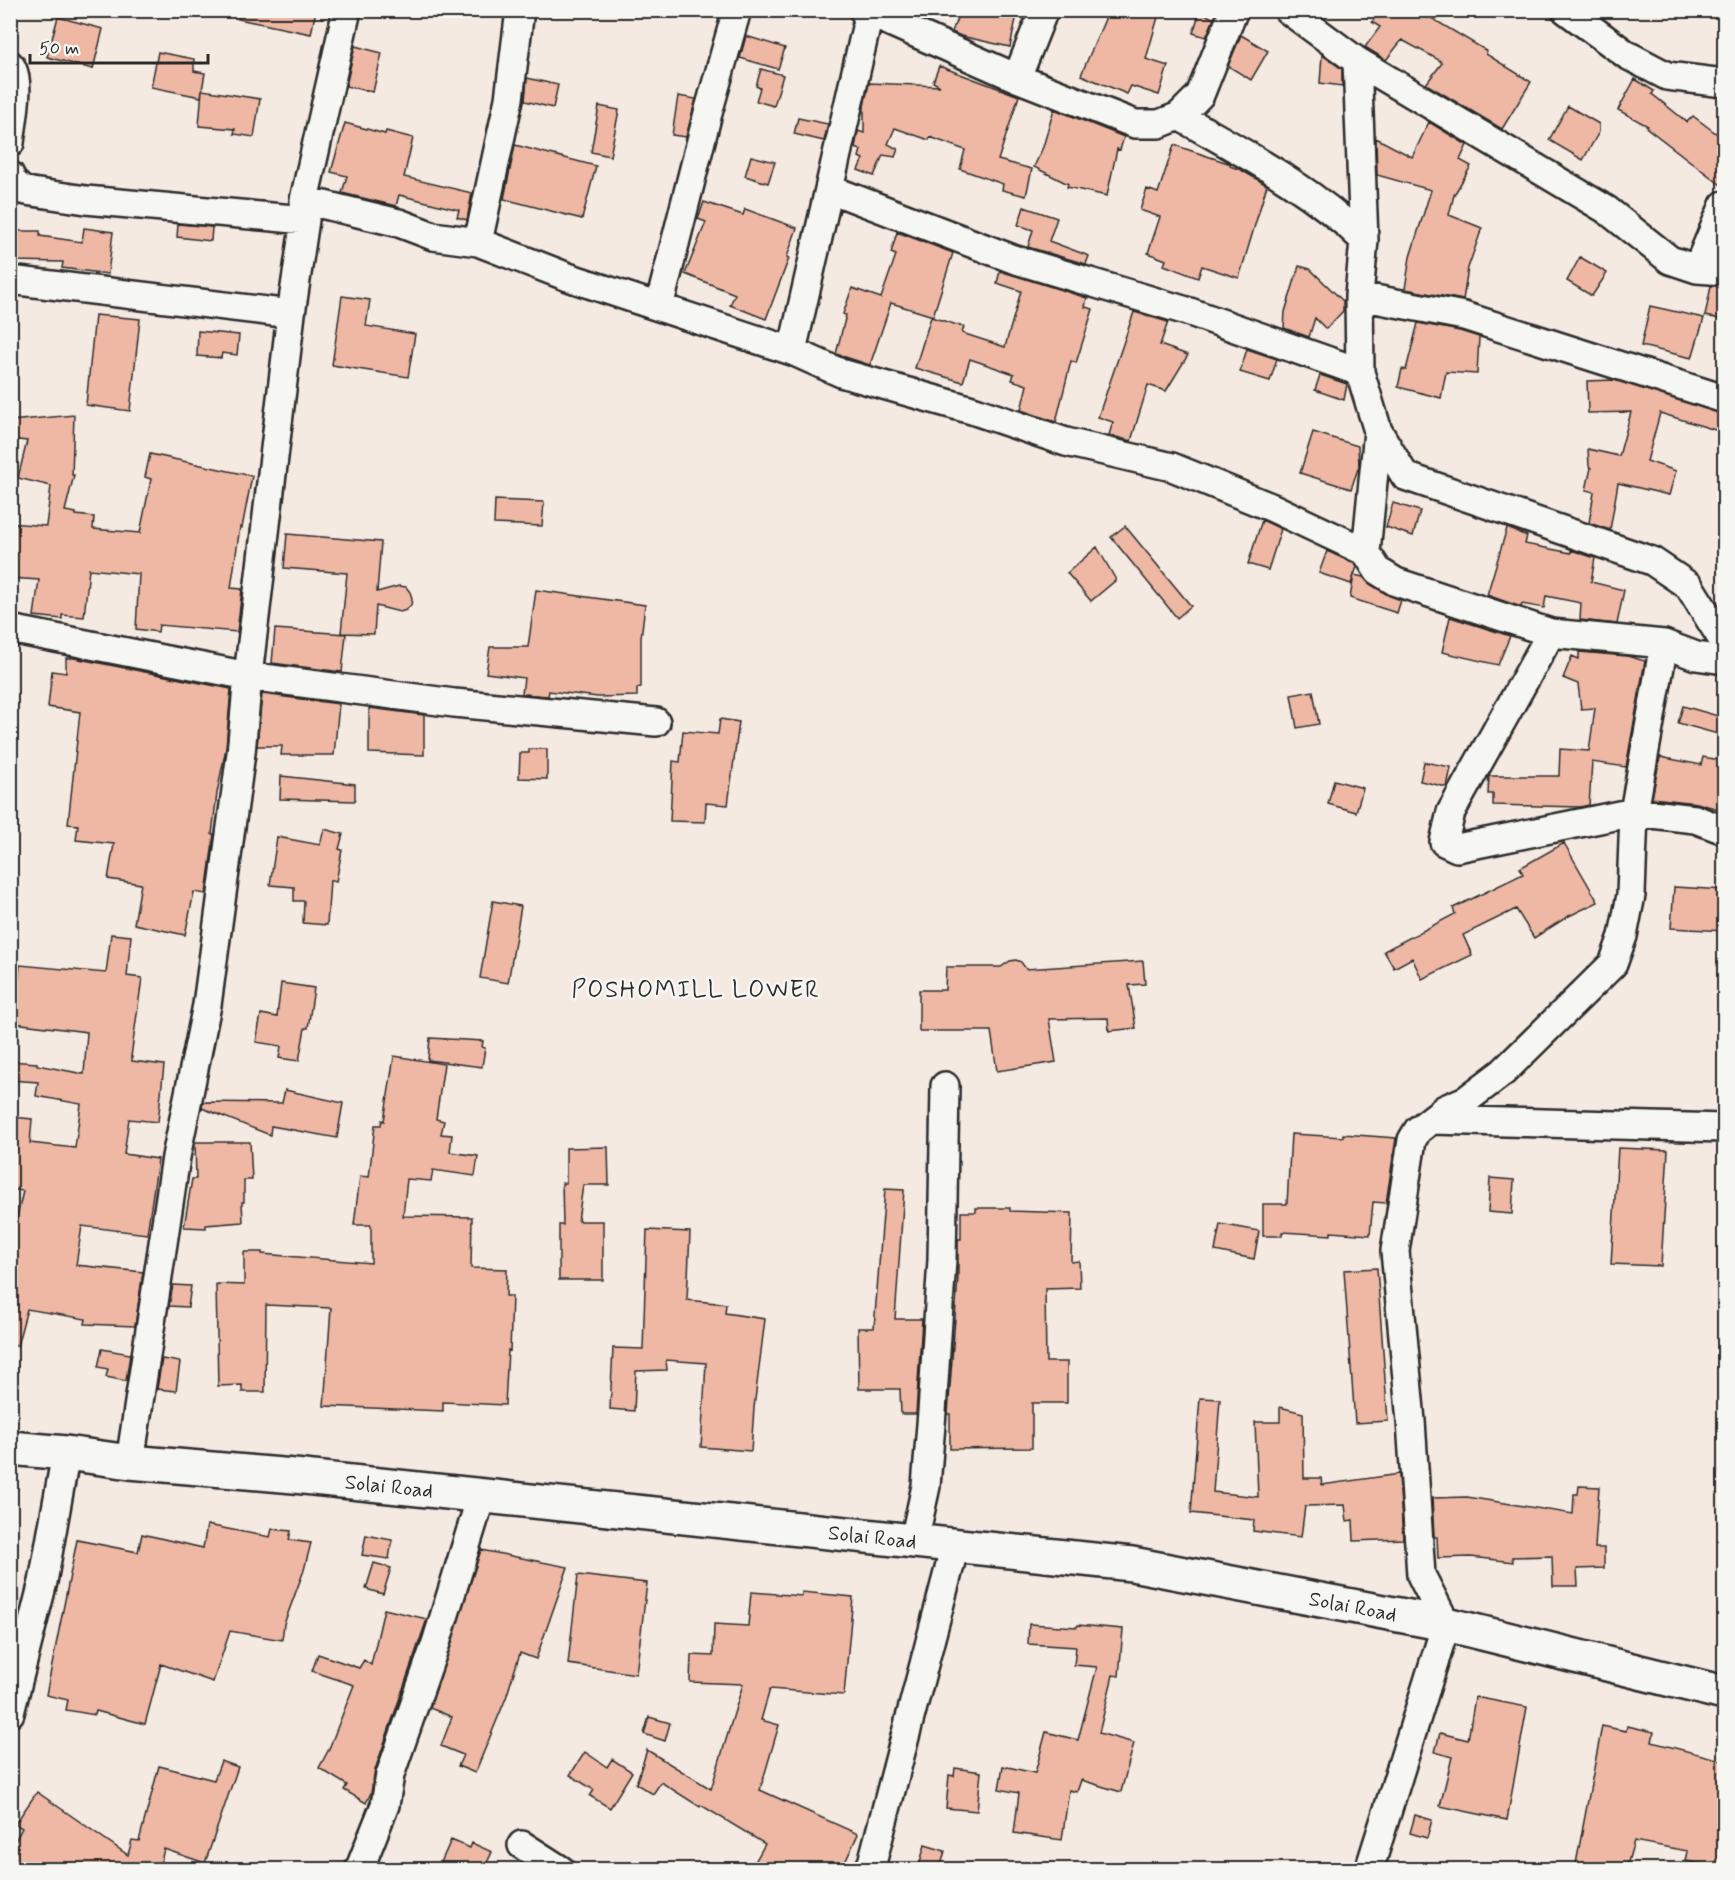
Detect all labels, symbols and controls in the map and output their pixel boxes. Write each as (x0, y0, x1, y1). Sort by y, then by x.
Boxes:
scale bar (30, 27, 208, 65)
text: 50 m (39, 37, 79, 61)
district label: POSHOMILL LOWER (572, 975, 820, 1006)
street label: Solai Road (343, 1468, 434, 1506)
street label: Solai Road (827, 1519, 918, 1556)
street label: Solai Road (1307, 1585, 1399, 1629)

